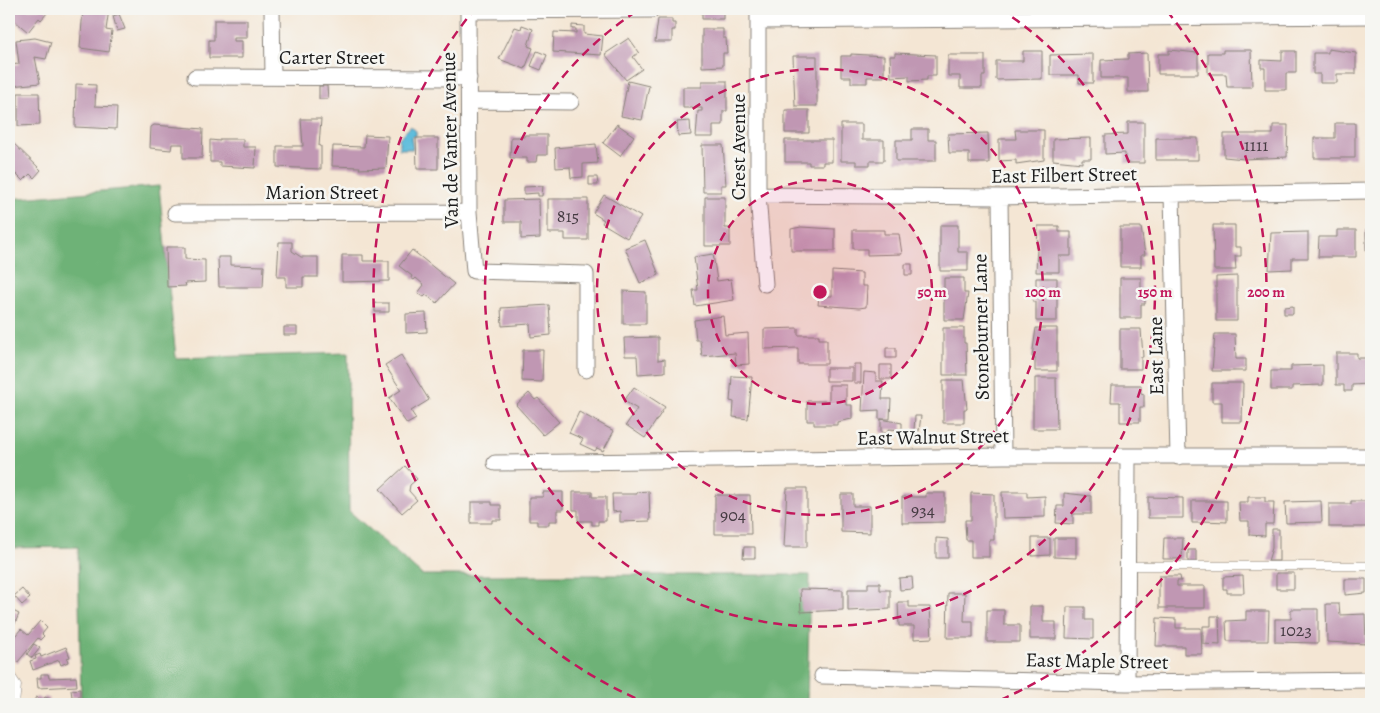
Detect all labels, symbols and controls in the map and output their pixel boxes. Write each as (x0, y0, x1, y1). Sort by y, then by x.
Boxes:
street label: Carter Street (279, 44, 385, 71)
street label: Van de Vanter Avenue (435, 52, 465, 229)
street label: Crest Avenue (725, 94, 752, 200)
house number: 1111 (1244, 133, 1268, 157)
street label: East Filbert Street (991, 160, 1138, 190)
street label: Marion Street (265, 179, 379, 206)
house number: 815 (557, 204, 579, 228)
street label: Stoneburner Lane (966, 253, 996, 401)
text: 50 m (917, 282, 947, 302)
text: 100 m (1025, 282, 1061, 302)
text: 150 m (1138, 282, 1173, 302)
text: 200 m (1247, 282, 1285, 302)
centre of rings (811, 283, 829, 301)
street label: East Lane (1142, 316, 1170, 396)
street label: East Walnut Street (857, 422, 1010, 452)
house number: 934 (911, 498, 935, 522)
house number: 904 (720, 503, 746, 527)
house number: 1023 (1280, 618, 1312, 642)
street label: East Maple Street (1025, 646, 1169, 676)

